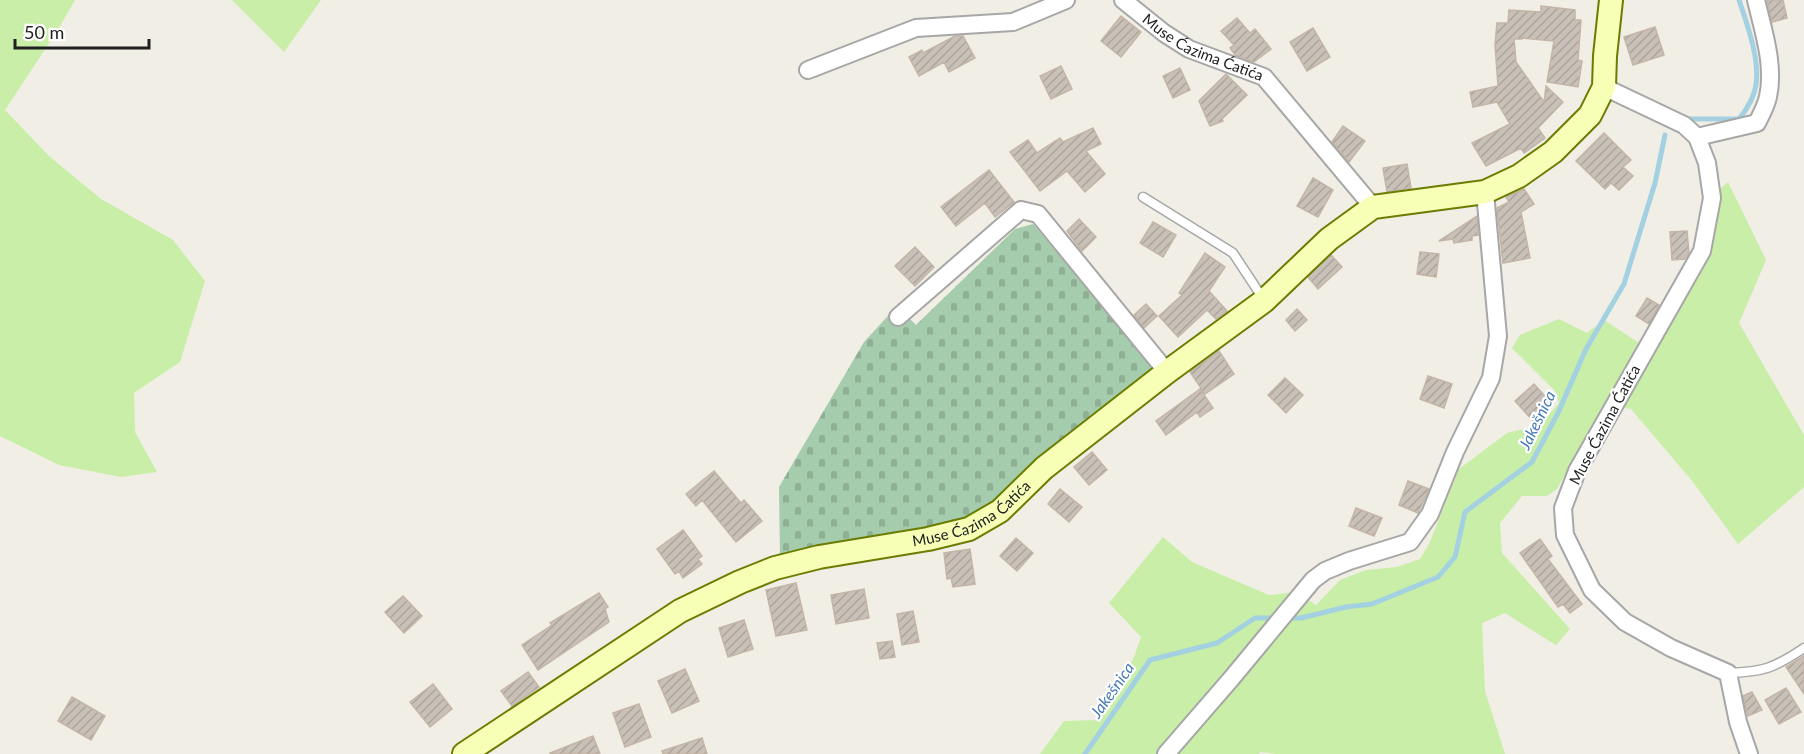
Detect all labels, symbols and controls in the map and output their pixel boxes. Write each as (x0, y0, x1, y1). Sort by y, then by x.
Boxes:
street label: Muse Ćazima Ćatića (1139, 9, 1266, 84)
scale bar (15, 12, 148, 50)
text: 50 m (24, 21, 64, 43)
street label: Muse Ćazima Ćatića (1565, 362, 1643, 488)
water label: Jakešnica (1514, 387, 1559, 453)
street label: Muse Ćazima Ćatića (911, 476, 1034, 549)
water label: Jakešnica (1085, 658, 1137, 722)

